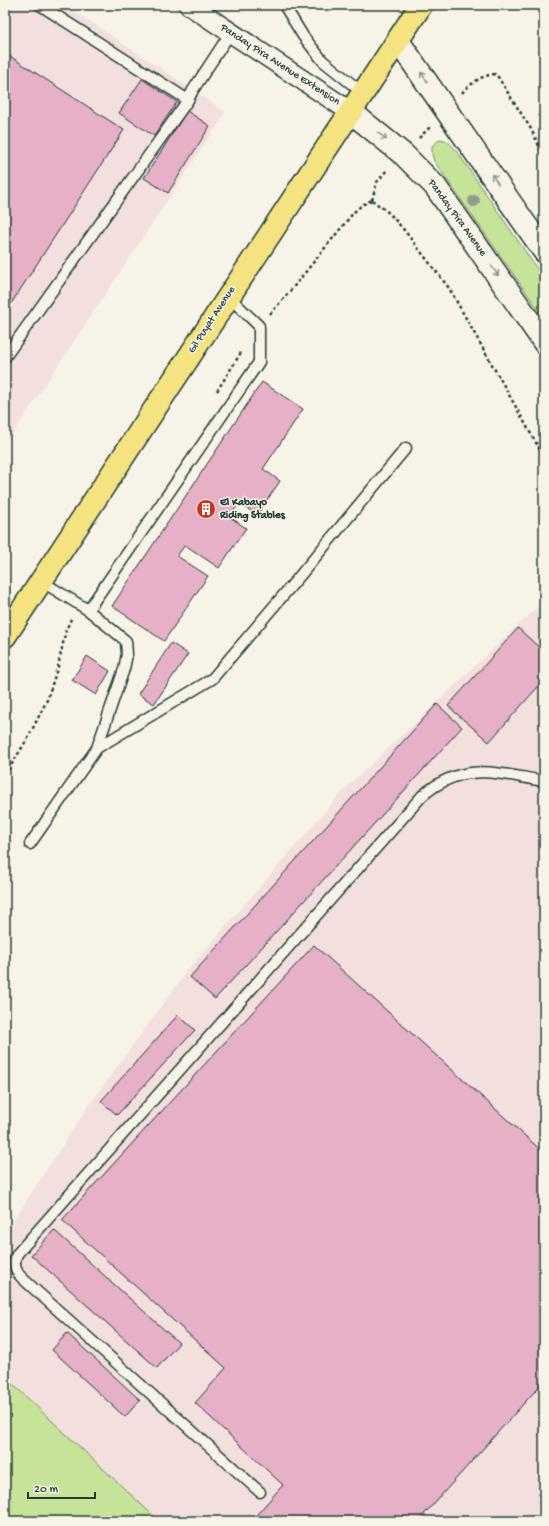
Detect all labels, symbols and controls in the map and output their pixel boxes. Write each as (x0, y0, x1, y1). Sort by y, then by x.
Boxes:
street label: Panday Pira Avenue Extension (217, 21, 343, 109)
one-way arrow (420, 71, 428, 82)
one-way arrow (376, 132, 387, 141)
one-way arrow (490, 173, 498, 185)
street label: Panday Pira Avenue (424, 176, 489, 259)
one-way arrow (491, 266, 499, 277)
street label: Gil Puyat Avenue (186, 284, 238, 356)
place label: El Kabayo Riding Stables (219, 497, 286, 523)
building icon: El Kabayo Riding Stables (195, 498, 217, 520)
scale bar (28, 1474, 95, 1500)
text: 20 m (34, 1483, 59, 1497)

